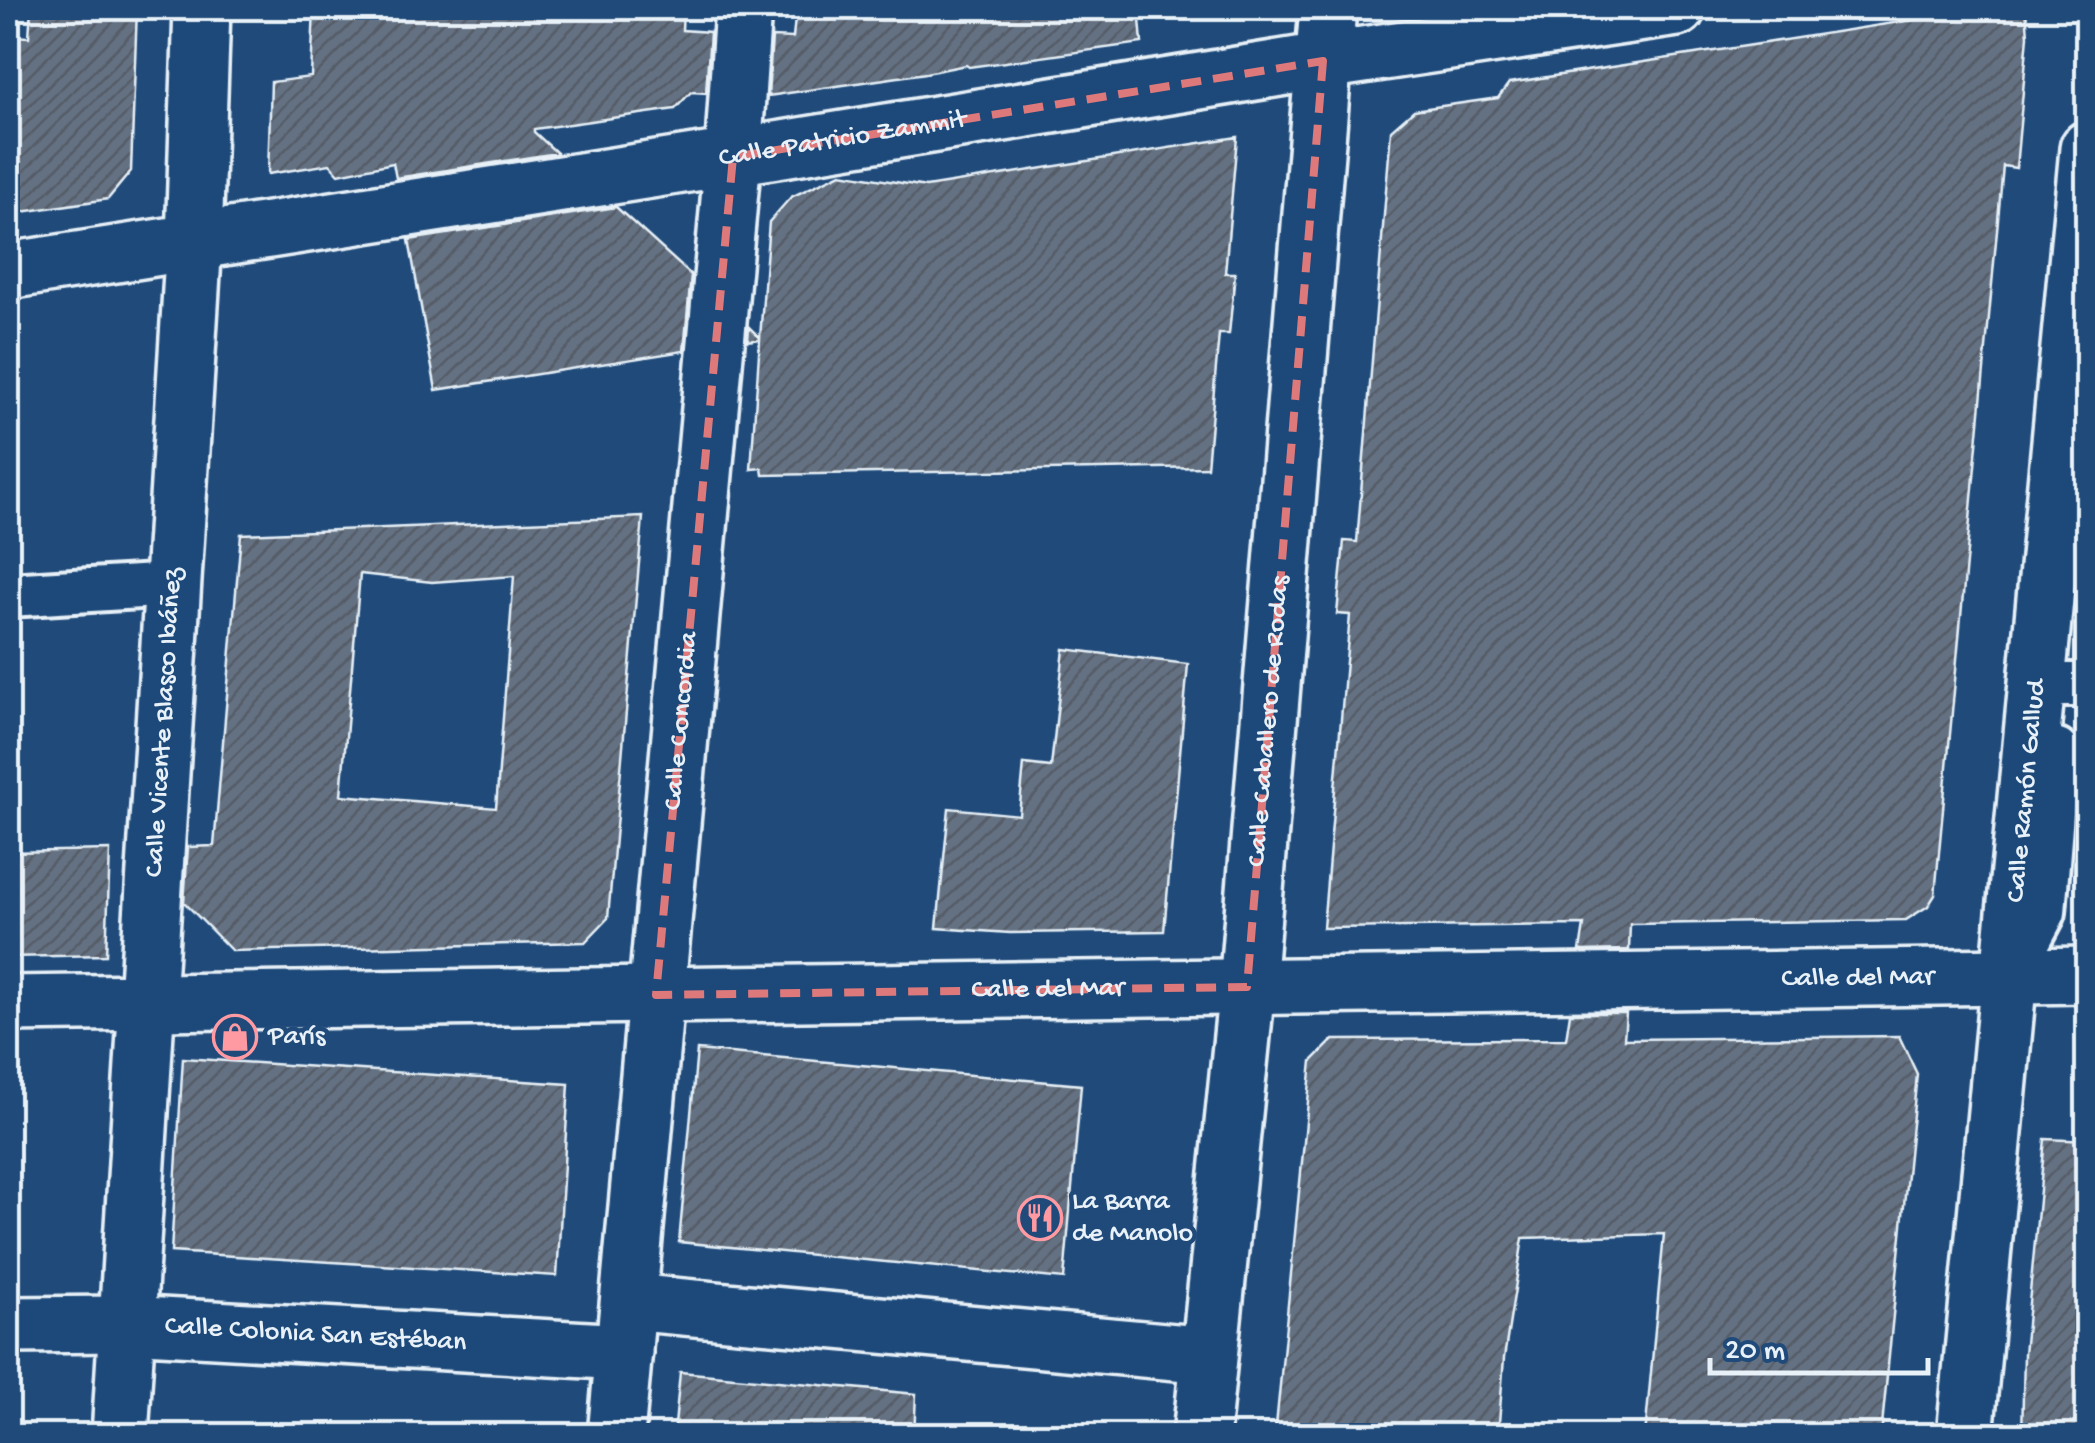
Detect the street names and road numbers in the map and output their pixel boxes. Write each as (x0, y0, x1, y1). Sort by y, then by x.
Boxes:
street label: Calle Patricio Zammit (717, 102, 971, 175)
street label: Calle Vicente Blasco Ibáñez (138, 565, 190, 878)
street label: Calle Caballero de Rodas (1240, 574, 1298, 868)
street label: Calle Concordia (657, 629, 706, 812)
street label: Calle Ramón Gallud (2000, 675, 2054, 904)
street label: Calle del Mar (1781, 961, 1936, 996)
street label: Calle del Mar (971, 972, 1127, 1007)
street label: Calle Colonia San Estéban (164, 1310, 468, 1360)

